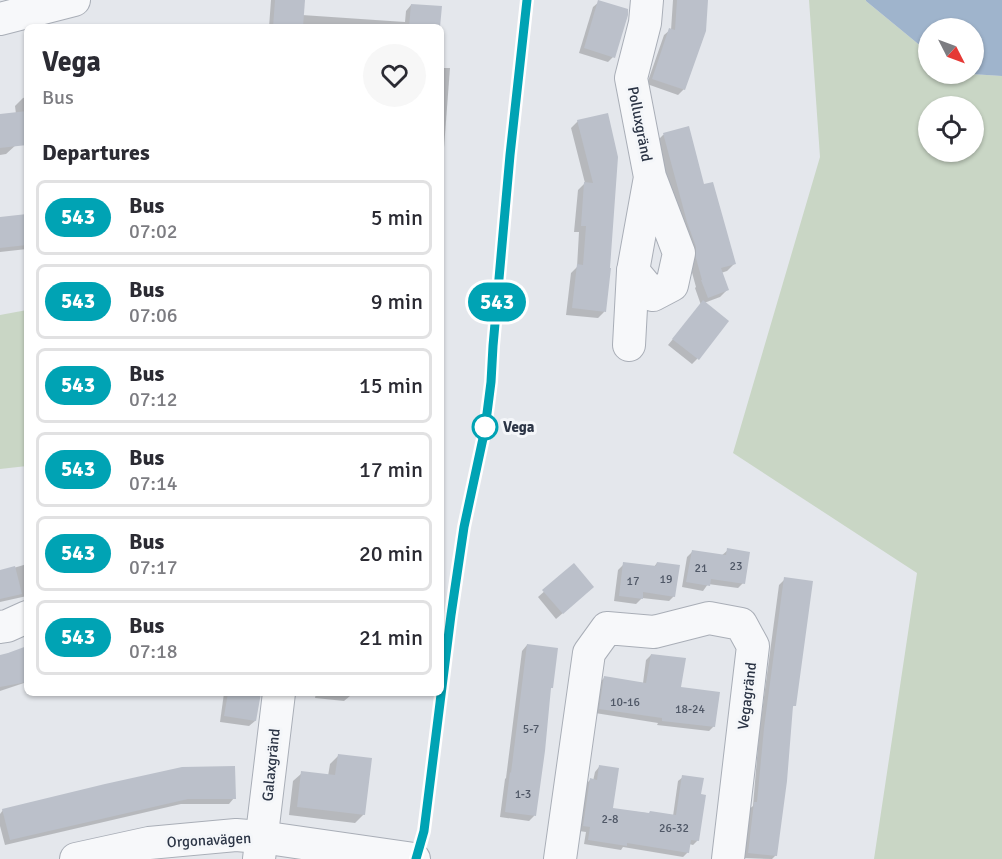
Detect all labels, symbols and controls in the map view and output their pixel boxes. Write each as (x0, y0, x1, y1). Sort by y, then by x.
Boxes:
north arrow (918, 18, 984, 84)
map controls (918, 18, 984, 162)
button: heart (363, 44, 426, 107)
text: Vega (42, 45, 101, 79)
text: Bus (42, 85, 74, 110)
street label: Polluxgränd (624, 85, 656, 163)
button: locate (918, 96, 984, 162)
text: Departures (42, 139, 150, 166)
text: Bus (129, 192, 164, 219)
text: 543 (61, 204, 95, 230)
text: 5 min (371, 204, 423, 231)
text: 07:02 (129, 219, 178, 244)
text: Bus (129, 276, 164, 303)
line badge: 543 (462, 282, 532, 322)
text: 543 (61, 288, 95, 314)
text: 9 min (371, 288, 423, 315)
text: 543 (480, 289, 514, 315)
text: 07:06 (129, 303, 178, 328)
text: Bus (129, 360, 164, 387)
text: 543 (61, 372, 95, 398)
text: 15 min (359, 372, 423, 399)
text: 07:12 (129, 387, 178, 412)
marker: Vega (472, 414, 498, 440)
place label: Vega (503, 418, 535, 436)
text: Bus (129, 444, 164, 471)
text: 543 (61, 456, 95, 482)
text: 17 min (359, 456, 423, 483)
text: 07:14 (129, 471, 178, 496)
text: Bus (129, 528, 164, 555)
text: 543 (61, 540, 95, 566)
text: 20 min (359, 540, 423, 567)
text: 07:17 (129, 555, 178, 580)
house number: 23 (730, 559, 742, 574)
house number: 21 (695, 561, 707, 576)
house number: 19 (660, 572, 672, 587)
house number: 17 (627, 574, 639, 589)
text: Bus (129, 612, 164, 639)
text: 543 (61, 624, 95, 650)
text: 21 min (359, 624, 423, 651)
text: 07:18 (129, 639, 178, 664)
street label: Vegagränd (734, 661, 760, 731)
house number: 10-16 (610, 695, 640, 710)
house number: 18-24 (675, 702, 706, 717)
house number: 5-7 (523, 722, 539, 737)
street label: Galaxgränd (258, 728, 284, 802)
house number: 1-3 (515, 787, 531, 802)
house number: 2-8 (601, 812, 619, 827)
house number: 26-32 (659, 821, 689, 836)
street label: Orgonavägen (166, 829, 252, 851)

